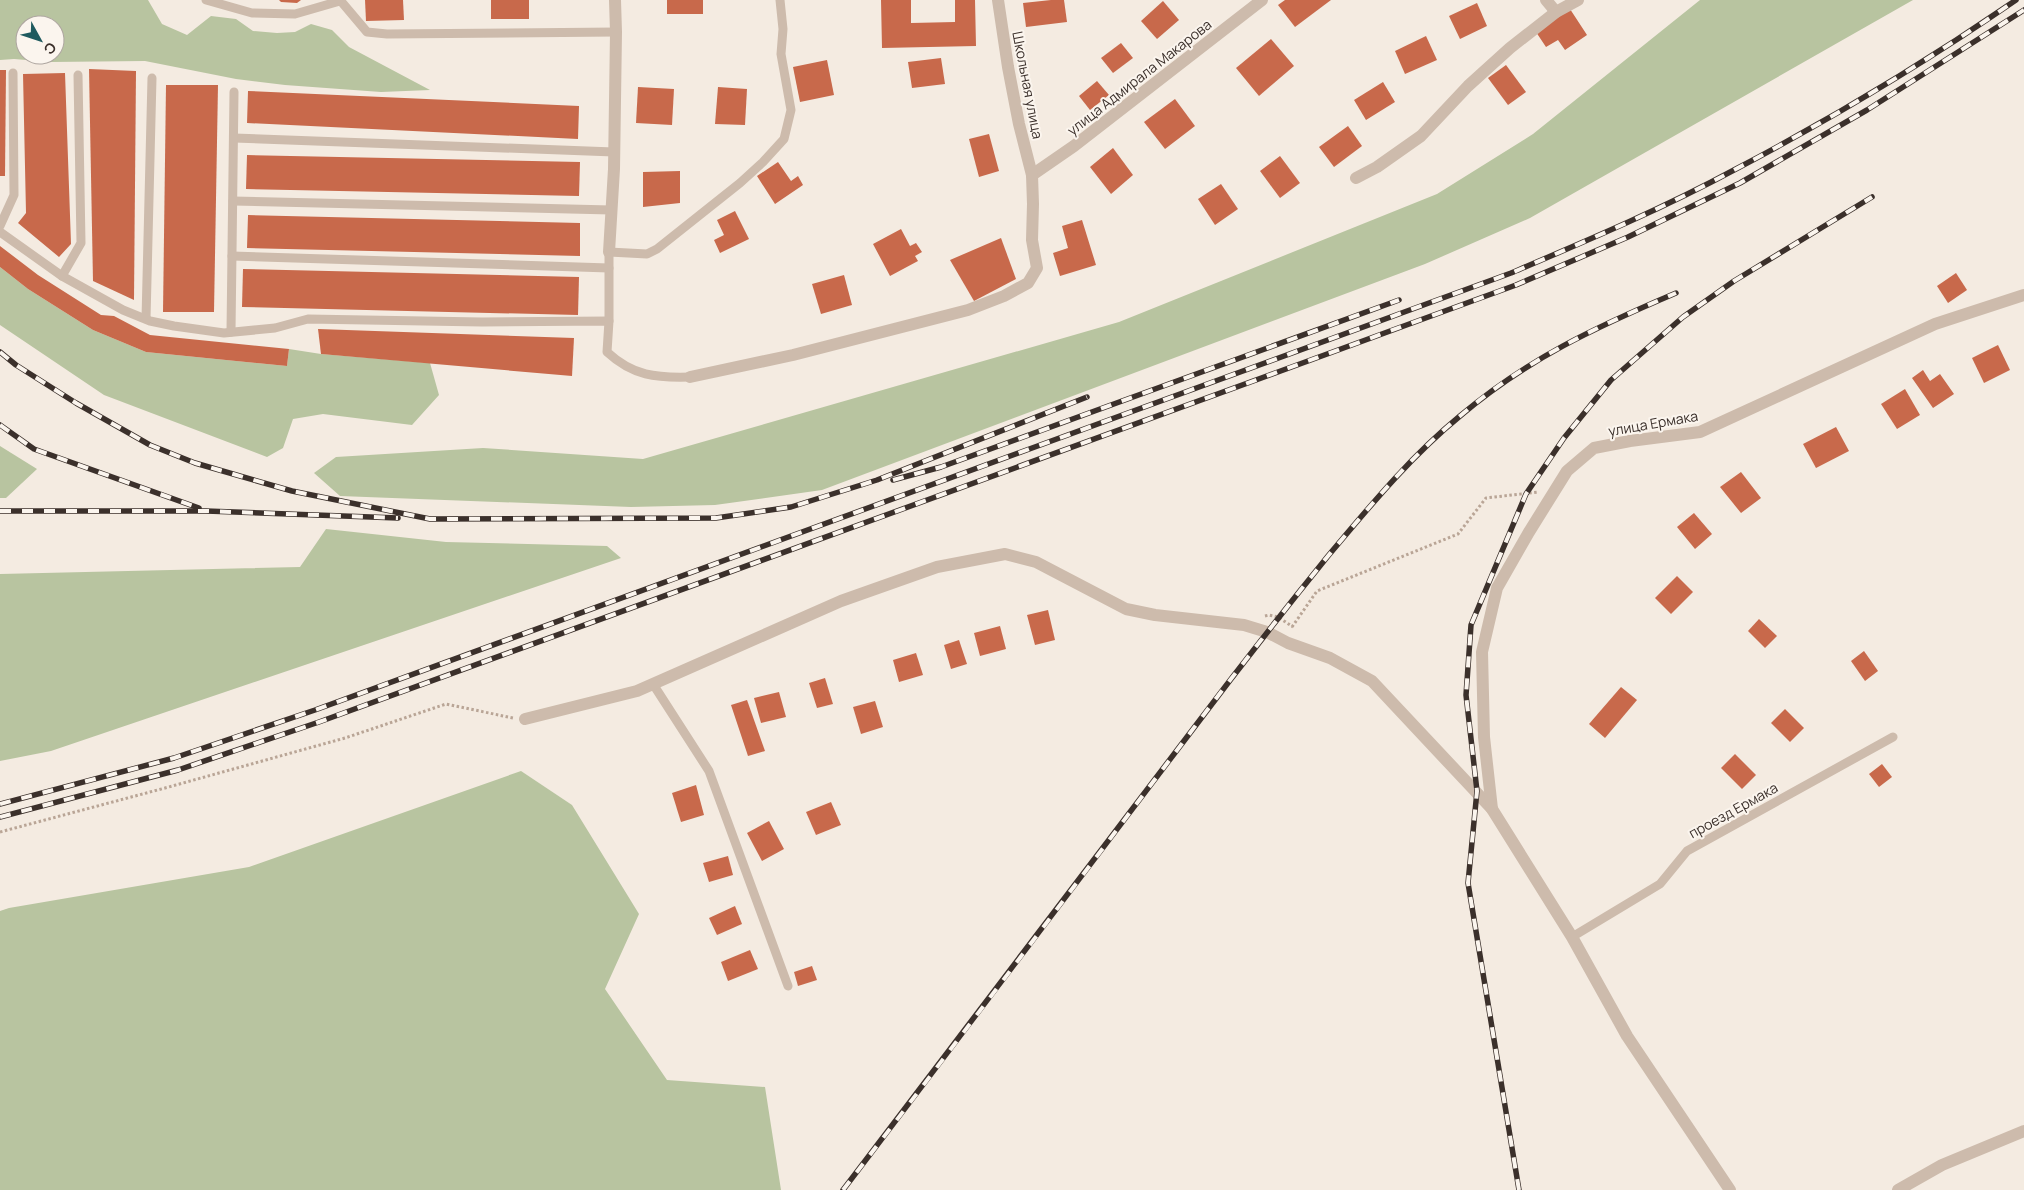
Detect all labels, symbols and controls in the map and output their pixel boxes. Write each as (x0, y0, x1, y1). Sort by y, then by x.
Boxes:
north arrow (15, 15, 65, 65)
street label: улица Адмирала Макарова (1063, 15, 1215, 139)
street label: Школьная улица (1008, 30, 1048, 140)
text: С (40, 39, 61, 59)
street label: улица Ермака (1607, 406, 1699, 440)
street label: проезд Ермака (1685, 778, 1781, 842)

